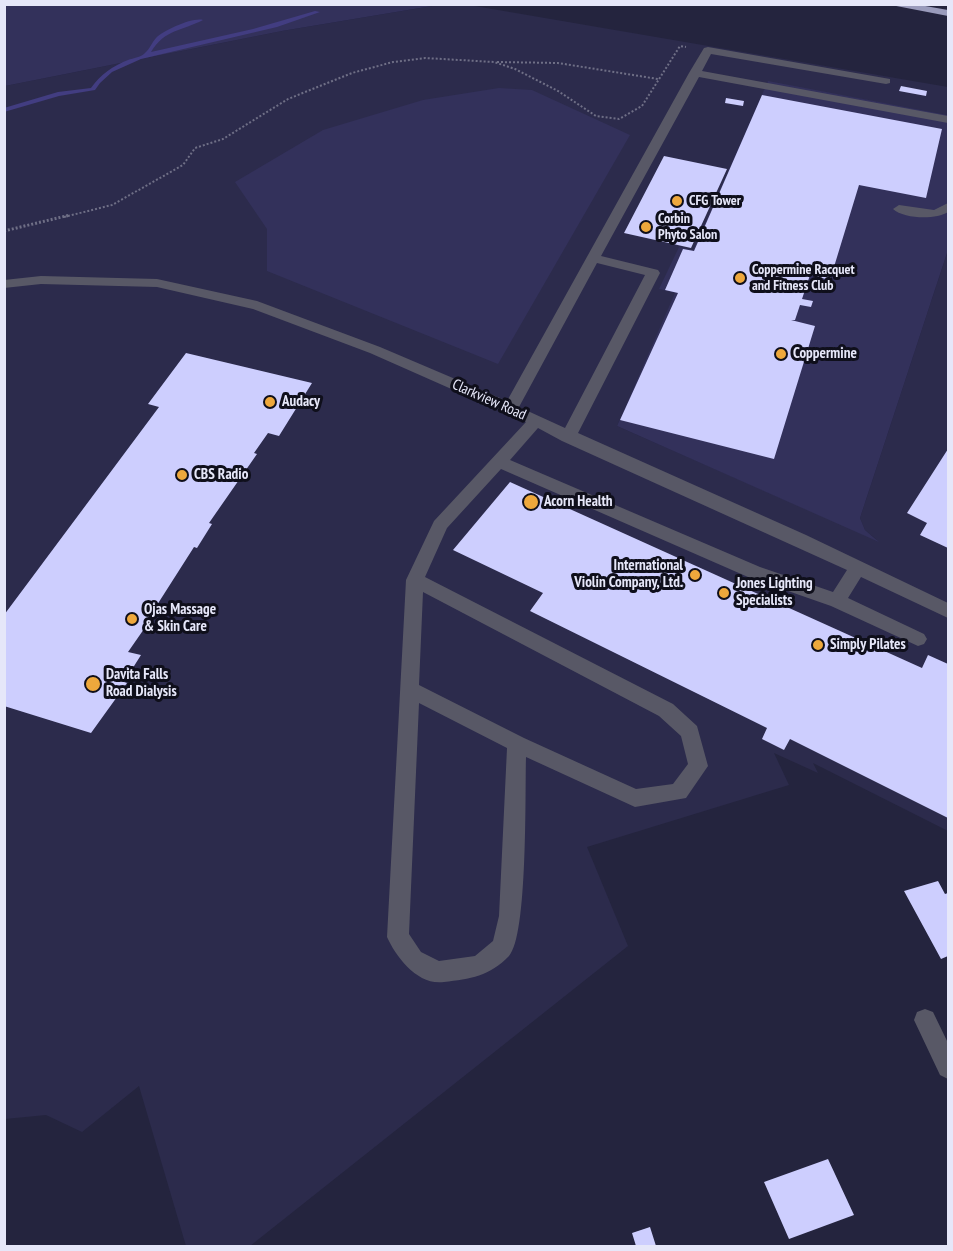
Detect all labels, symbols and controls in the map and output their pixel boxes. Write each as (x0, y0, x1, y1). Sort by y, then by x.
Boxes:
place label: CFG Tower (689, 193, 741, 209)
marker: CFG Tower (670, 194, 684, 208)
place label: Corbin Phyto Salon (658, 211, 717, 244)
marker: Corbin Phyto Salon (639, 220, 653, 234)
place label: Coppermine Racquet and Fitness Club (752, 262, 854, 294)
marker: Coppermine Racquet and Fitness Club (733, 271, 747, 285)
place label: Coppermine (793, 345, 857, 363)
marker: Coppermine (774, 347, 788, 361)
street label: Clarkview Road (449, 376, 529, 424)
place label: Audacy (282, 393, 320, 411)
marker: Audacy (263, 395, 277, 409)
place label: CBS Radio (194, 466, 248, 484)
marker: CBS Radio (175, 468, 189, 482)
marker: Acorn Health (522, 493, 540, 511)
place label: Acorn Health (544, 493, 613, 511)
place label: International Violin Company, Ltd. (574, 557, 683, 592)
marker: International Violin Company, Ltd. (688, 568, 702, 582)
place label: Jones Lighting Specialists (736, 575, 813, 610)
marker: Jones Lighting Specialists (717, 586, 731, 600)
place label: Ojas Massage & Skin Care (144, 601, 216, 636)
marker: Ojas Massage & Skin Care (125, 612, 139, 626)
place label: Simply Pilates (830, 636, 906, 654)
marker: Simply Pilates (811, 638, 825, 652)
place label: Davita Falls Road Dialysis (106, 666, 177, 701)
marker: Davita Falls Road Dialysis (84, 675, 102, 693)

